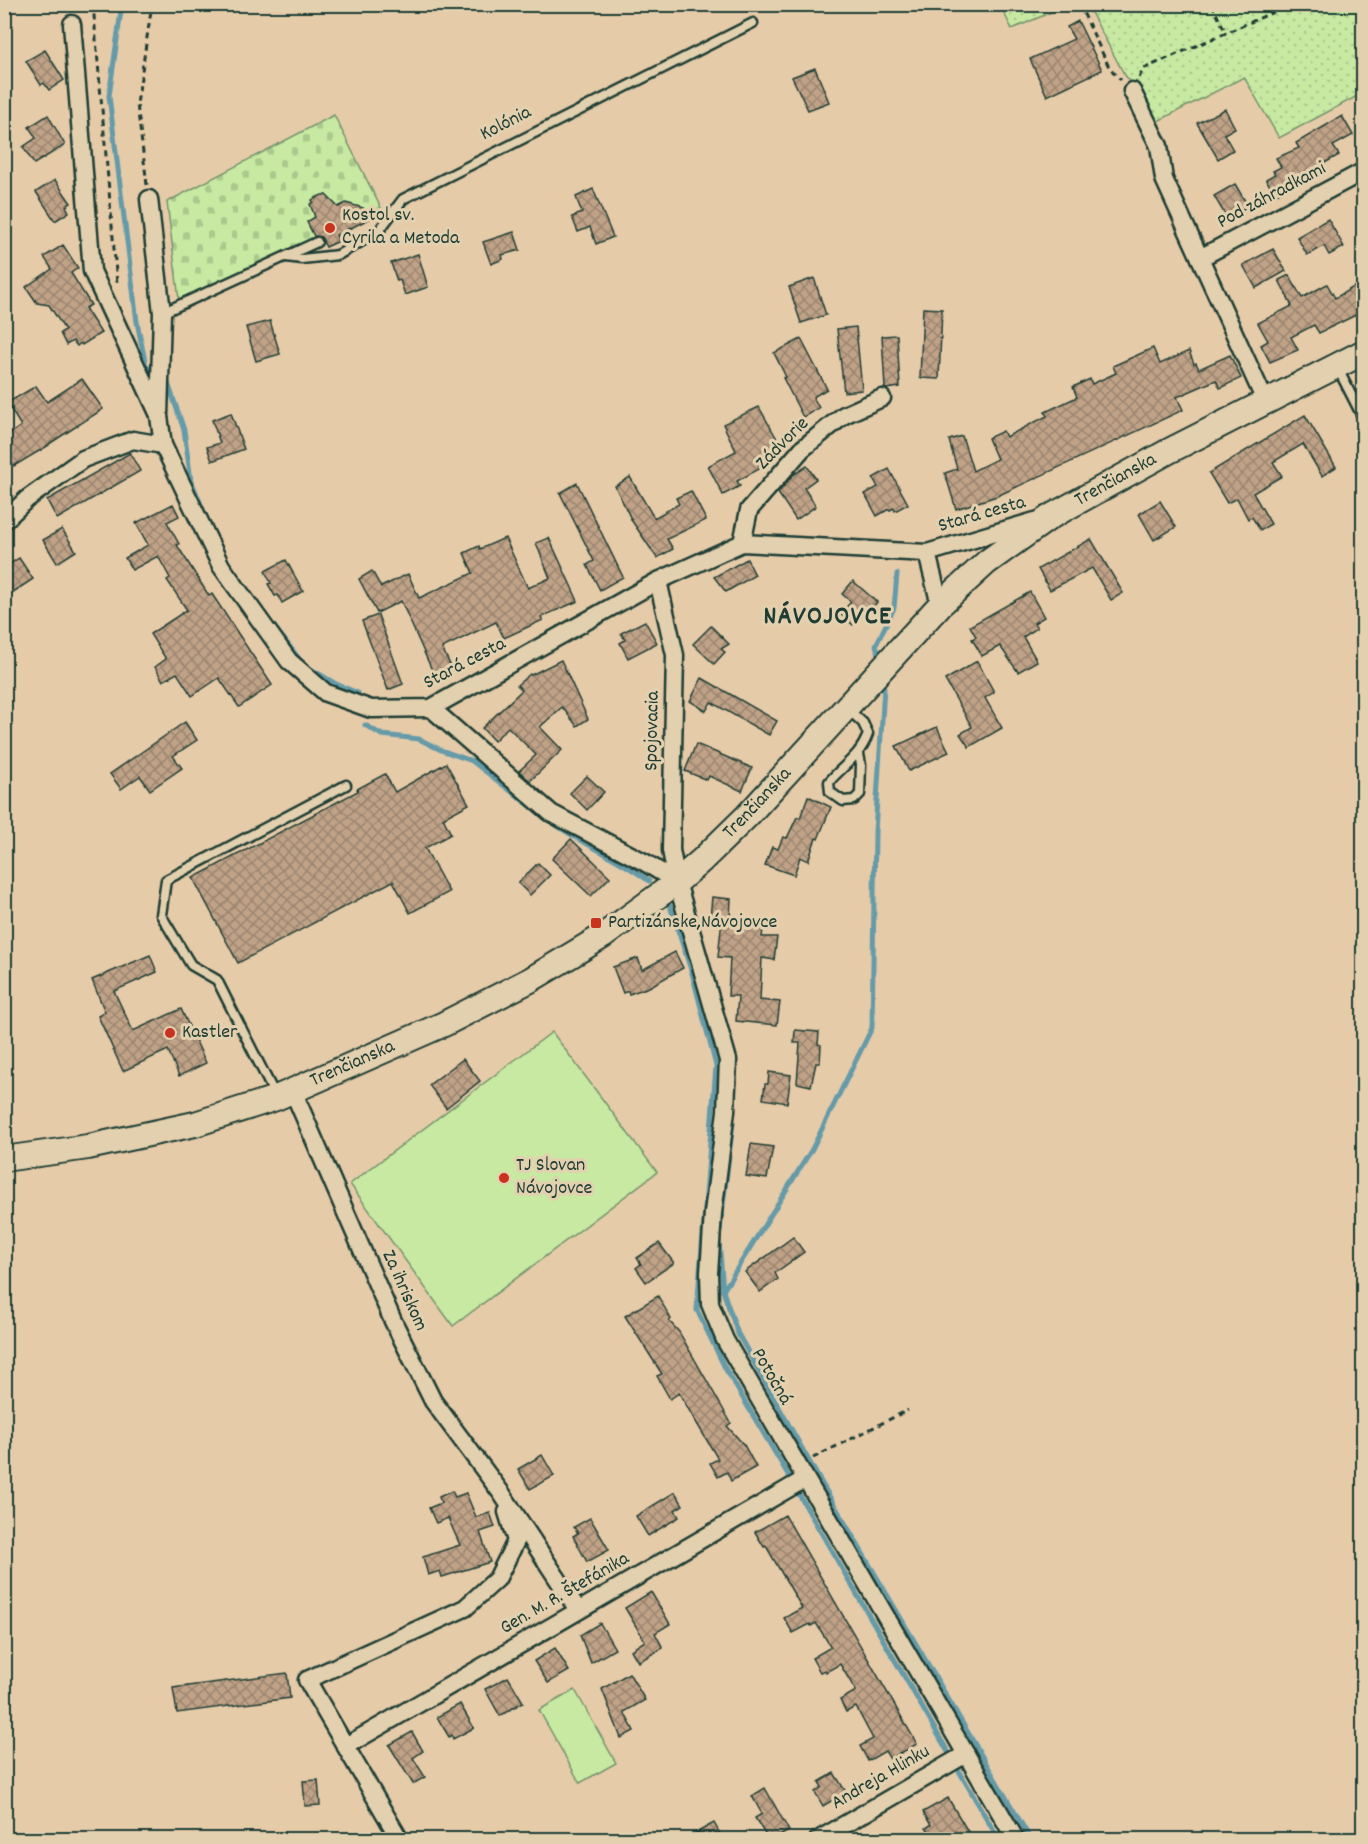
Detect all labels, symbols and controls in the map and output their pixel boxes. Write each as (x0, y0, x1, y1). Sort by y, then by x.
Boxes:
street label: Kolónia (476, 99, 537, 149)
street label: Pod záhradkami (1213, 155, 1332, 236)
place label: Kostol sv. Cyrila a Metoda (342, 202, 460, 253)
marker: Kostol sv. Cyrila a Metoda (323, 221, 337, 235)
street label: Zádvorie (750, 411, 816, 477)
street label: Trenčianska (1070, 446, 1162, 515)
street label: Stará cesta (935, 489, 1030, 541)
district label: NÁVOJOVCE (764, 599, 892, 636)
street label: Stará cesta (419, 630, 512, 697)
street label: Spojovacia (638, 690, 668, 771)
street label: Trenčianska (717, 761, 799, 846)
place label: Partizánske,Návojovce (608, 909, 778, 937)
marker: Partizánske,Návojovce (589, 916, 603, 930)
place label: Kastler (182, 1019, 238, 1047)
marker: Kastler (163, 1026, 177, 1040)
street label: Trenčianska (306, 1033, 400, 1095)
place label: TJ Slovan Návojovce (516, 1152, 593, 1203)
marker: TJ Slovan Návojovce (497, 1171, 511, 1185)
street label: Za ihriskom (374, 1246, 434, 1336)
street label: Potočná (743, 1343, 799, 1411)
street label: Gen. M. R. Štefánika (495, 1545, 635, 1642)
street label: Andreja Hlinku (827, 1738, 935, 1818)

